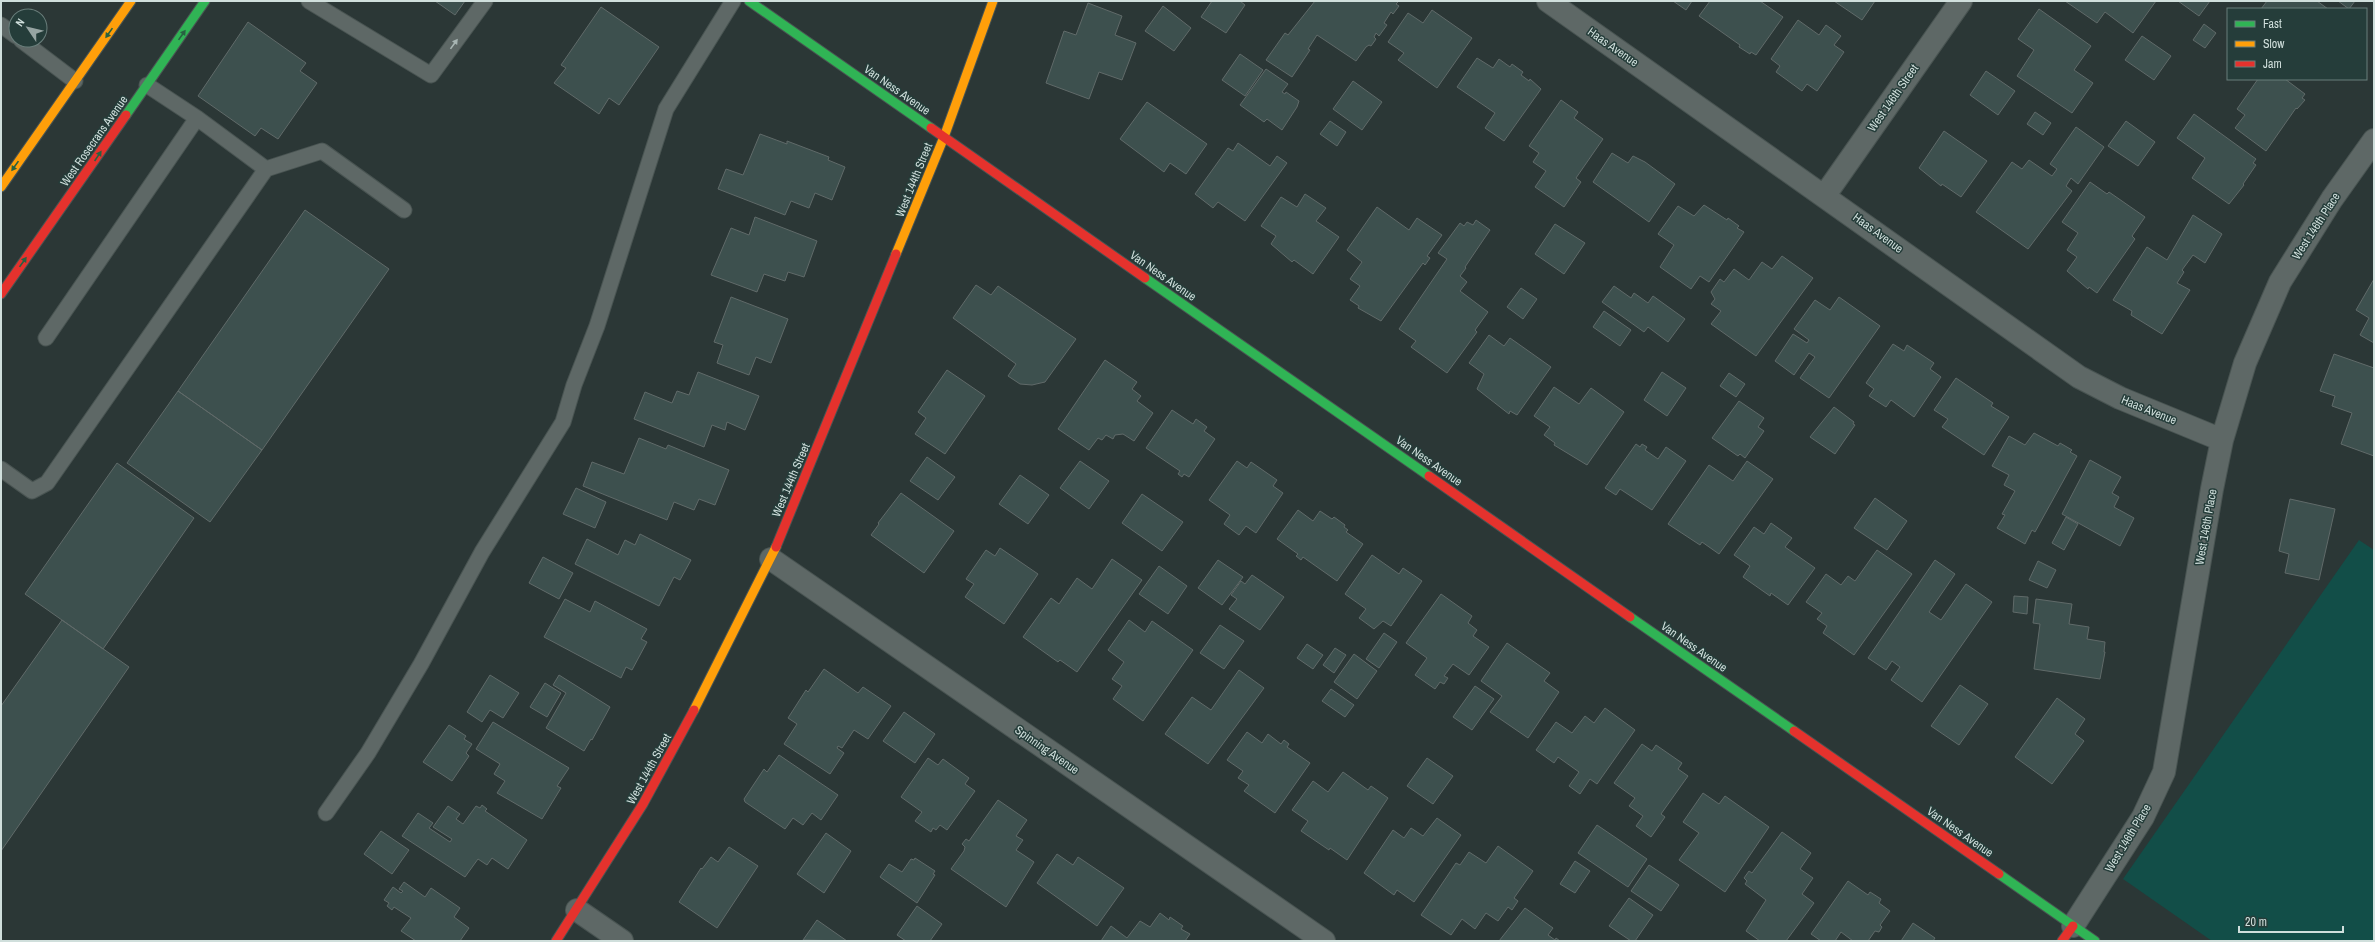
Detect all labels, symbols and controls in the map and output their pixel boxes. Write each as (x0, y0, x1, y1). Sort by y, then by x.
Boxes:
north arrow (8, 8, 48, 48)
legend (2227, 8, 2367, 80)
text: N (12, 16, 27, 29)
text: Fast (2263, 16, 2282, 32)
street label: Haas Avenue (1585, 24, 1641, 70)
one-way arrow (105, 28, 113, 38)
one-way arrow (178, 30, 186, 40)
text: Slow (2263, 36, 2285, 52)
one-way arrow (450, 38, 458, 49)
text: Jam (2263, 56, 2282, 72)
street label: Van Ness Avenue (861, 61, 933, 119)
street label: West 146th Street (1864, 61, 1922, 135)
street label: West Rosecrans Avenue (57, 92, 131, 190)
street label: West 144th Street (892, 140, 936, 219)
one-way arrow (94, 150, 102, 161)
one-way arrow (11, 161, 19, 172)
street label: West 146th Place (2288, 189, 2344, 263)
street label: Haas Avenue (1850, 209, 1906, 257)
street label: Van Ness Avenue (1127, 247, 1199, 305)
one-way arrow (19, 257, 27, 267)
street label: Haas Avenue (2119, 392, 2179, 428)
street label: Van Ness Avenue (1393, 432, 1465, 490)
street label: West 144th Street (768, 440, 814, 519)
street label: West 146th Place (2191, 488, 2221, 566)
street label: Van Ness Avenue (1658, 618, 1730, 676)
street label: Spinning Avenue (1012, 722, 1082, 778)
street label: West 144th Street (623, 731, 675, 807)
street label: West 146th Place (2101, 801, 2155, 875)
street label: Van Ness Avenue (1924, 803, 1996, 861)
scale bar (2239, 908, 2343, 934)
text: 20 m (2245, 914, 2267, 930)

